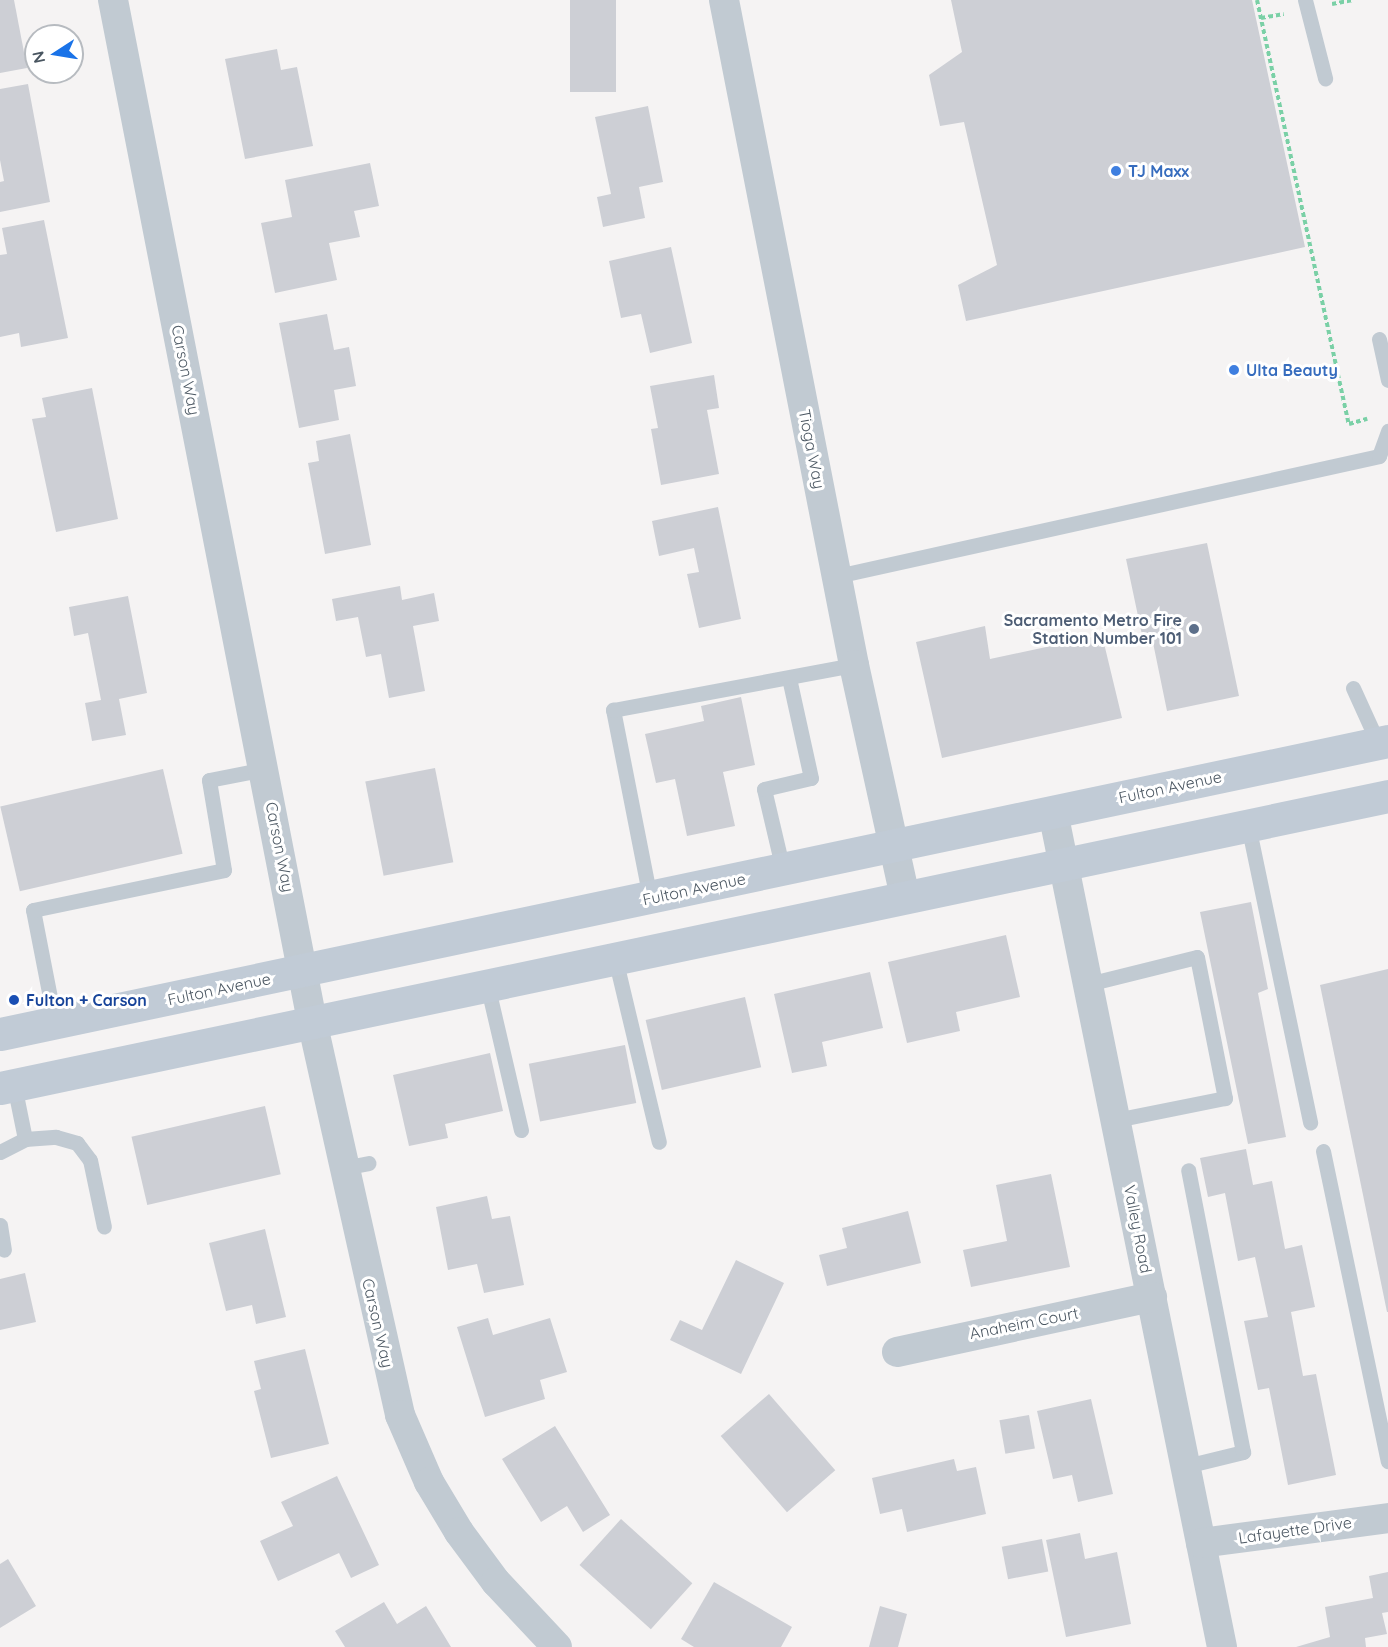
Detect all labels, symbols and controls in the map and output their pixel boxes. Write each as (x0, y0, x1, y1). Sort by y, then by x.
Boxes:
north arrow (24, 24, 84, 84)
text: N (27, 50, 49, 65)
place label: TJ Maxx (1128, 161, 1189, 181)
marker: TJ Maxx (1109, 164, 1123, 178)
street label: Carson Way (168, 323, 204, 417)
place label: Ulta Beauty (1246, 360, 1338, 380)
marker: Ulta Beauty (1227, 363, 1241, 377)
street label: Tioga Way (795, 408, 829, 490)
place label: Sacramento Metro Fire Station Number 101 (1004, 610, 1182, 648)
marker: Sacramento Metro Fire Station Number 101 (1187, 622, 1201, 636)
street label: Fulton Avenue (1117, 767, 1223, 807)
street label: Carson Way (262, 800, 298, 894)
street label: Fulton Avenue (641, 869, 747, 909)
street label: Fulton Avenue (166, 969, 272, 1009)
place label: Fulton + Carson (26, 990, 147, 1010)
marker: Fulton + Carson (7, 993, 21, 1007)
street label: Valley Road (1120, 1183, 1156, 1275)
street label: Carson Way (358, 1276, 398, 1370)
street label: Anaheim Court (968, 1303, 1080, 1343)
street label: Lafayette Drive (1237, 1513, 1353, 1547)

